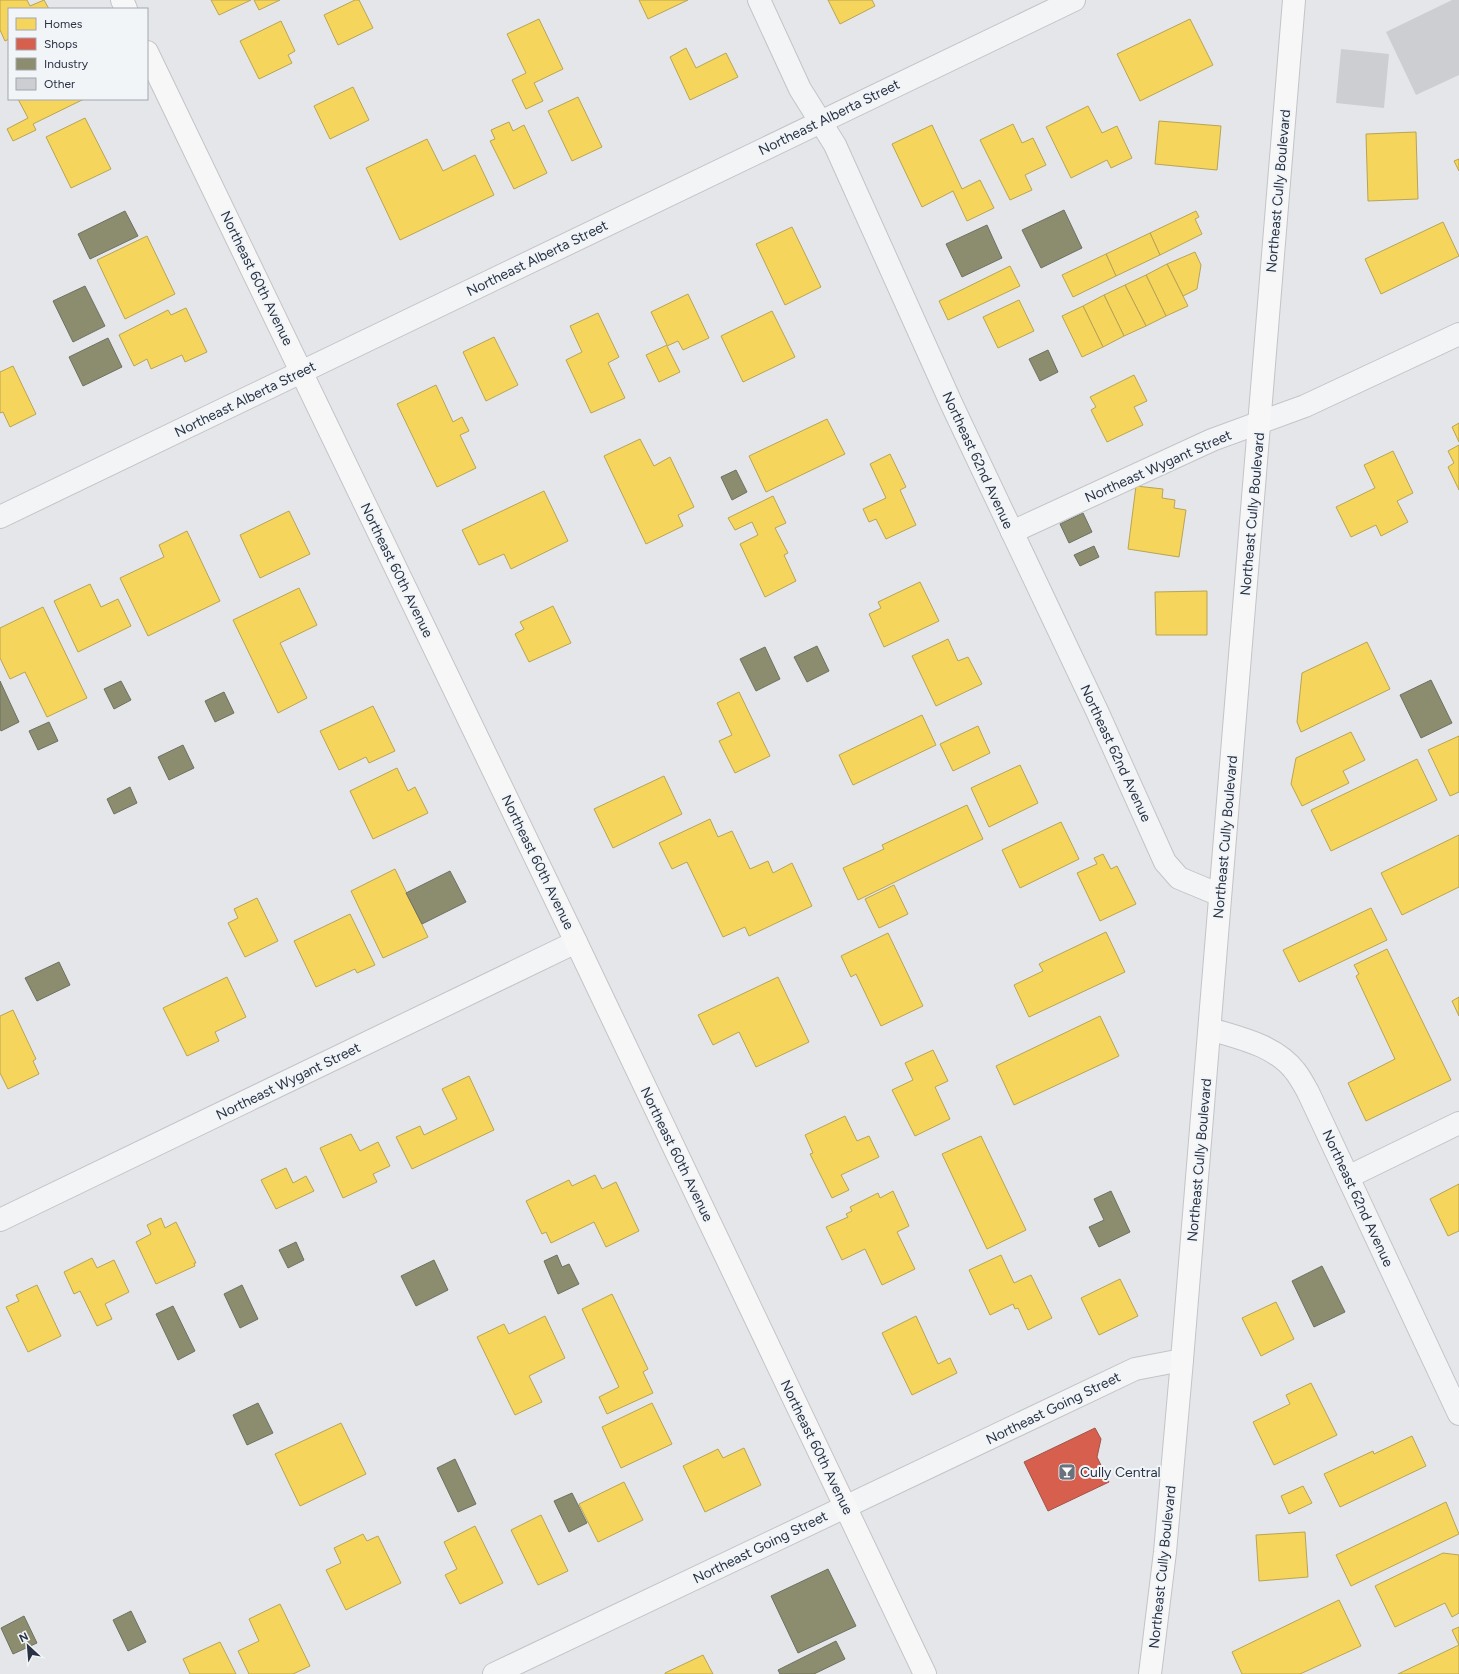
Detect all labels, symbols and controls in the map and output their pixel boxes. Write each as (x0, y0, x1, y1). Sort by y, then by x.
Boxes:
legend (8, 8, 148, 100)
text: Homes (44, 17, 83, 31)
text: Shops (44, 37, 78, 51)
text: Industry (44, 57, 89, 71)
street label: Northeast Alberta Street (756, 76, 903, 159)
text: Other (44, 77, 75, 91)
street label: Northeast Cully Boulevard (1263, 109, 1294, 273)
street label: Northeast 60th Avenue (217, 208, 297, 349)
street label: Northeast Alberta Street (464, 217, 611, 300)
street label: Northeast Alberta Street (172, 358, 319, 441)
street label: Northeast 62nd Avenue (938, 389, 1017, 532)
street label: Northeast Wygant Street (1082, 426, 1234, 506)
street label: Northeast Cully Boulevard (1237, 432, 1268, 596)
street label: Northeast 60th Avenue (357, 500, 437, 641)
street label: Northeast 62nd Avenue (1076, 682, 1155, 825)
street label: Northeast Cully Boulevard (1210, 755, 1241, 919)
street label: Northeast 60th Avenue (498, 792, 578, 933)
street label: Northeast Wygant Street (213, 1039, 363, 1124)
street label: Northeast Cully Boulevard (1184, 1078, 1215, 1242)
street label: Northeast 60th Avenue (637, 1084, 717, 1225)
street label: Northeast 62nd Avenue (1318, 1127, 1397, 1270)
street label: Northeast Going Street (983, 1368, 1123, 1448)
street label: Northeast 60th Avenue (777, 1377, 857, 1518)
bar icon: Cully Central (1057, 1462, 1077, 1482)
place label: Cully Central (1080, 1464, 1161, 1481)
street label: Northeast Cully Boulevard (1145, 1485, 1180, 1649)
street label: Northeast Going Street (690, 1507, 830, 1587)
north arrow (8, 1626, 48, 1666)
text: N (17, 1630, 31, 1645)

